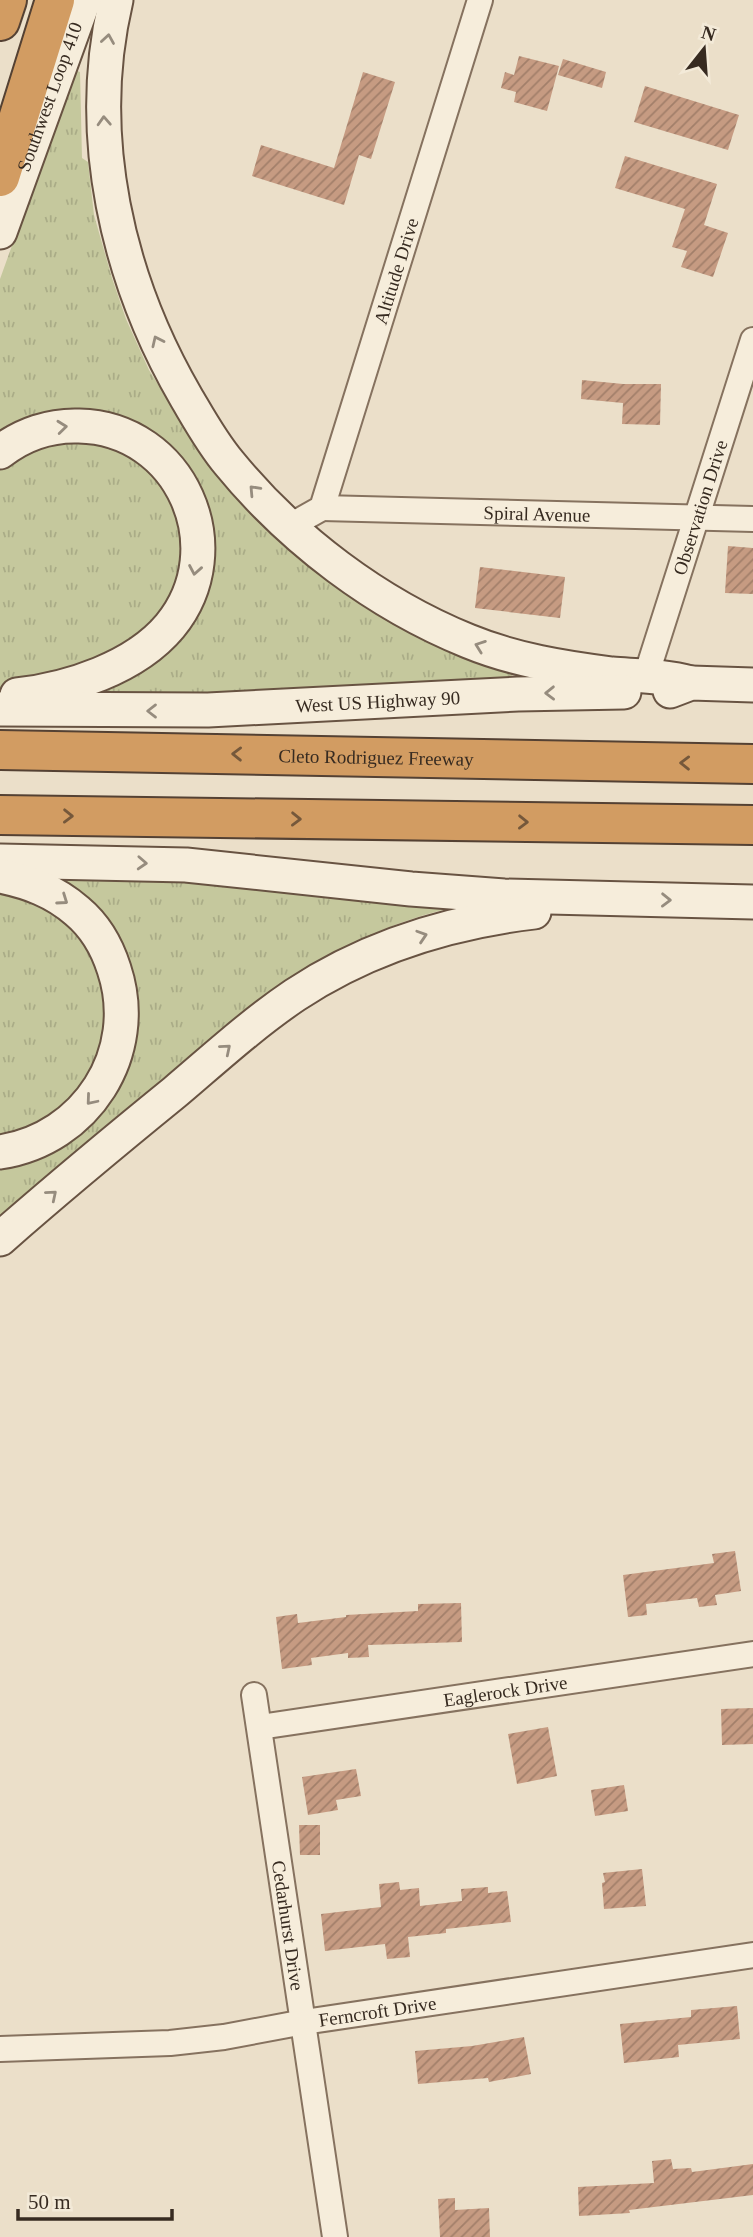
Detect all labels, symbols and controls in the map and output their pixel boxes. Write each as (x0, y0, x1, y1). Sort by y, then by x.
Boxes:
north arrow (669, 14, 739, 84)
street label: Southwest Loop 410 (12, 19, 86, 174)
text: N (699, 21, 719, 45)
one-way arrow (101, 33, 116, 45)
one-way arrow (96, 115, 111, 126)
street label: Altitude Drive (369, 215, 422, 327)
one-way arrow (151, 335, 165, 348)
one-way arrow (57, 420, 68, 435)
street label: Observation Drive (668, 437, 731, 578)
one-way arrow (250, 485, 263, 498)
street label: Spiral Avenue (483, 502, 591, 525)
one-way arrow (188, 564, 203, 575)
one-way arrow (474, 640, 486, 654)
one-way arrow (545, 685, 555, 701)
street label: West US Highway 90 (295, 687, 461, 716)
one-way arrow (146, 703, 157, 719)
street label: Cleto Rodriguez Freeway (278, 745, 474, 769)
one-way arrow (231, 747, 242, 762)
one-way arrow (679, 755, 690, 770)
one-way arrow (63, 808, 74, 824)
one-way arrow (291, 811, 301, 827)
one-way arrow (518, 814, 529, 830)
one-way arrow (136, 856, 147, 871)
one-way arrow (55, 892, 68, 904)
one-way arrow (662, 892, 672, 908)
one-way arrow (415, 929, 427, 944)
one-way arrow (219, 1044, 231, 1057)
one-way arrow (87, 1092, 99, 1105)
one-way arrow (44, 1191, 57, 1203)
street label: Eaglerock Drive (442, 1671, 569, 1710)
street label: Cedarhurst Drive (268, 1859, 309, 1992)
street label: Ferncroft Drive (317, 1992, 438, 2030)
scale bar (18, 2178, 172, 2222)
text: 50 m (28, 2190, 71, 2214)

